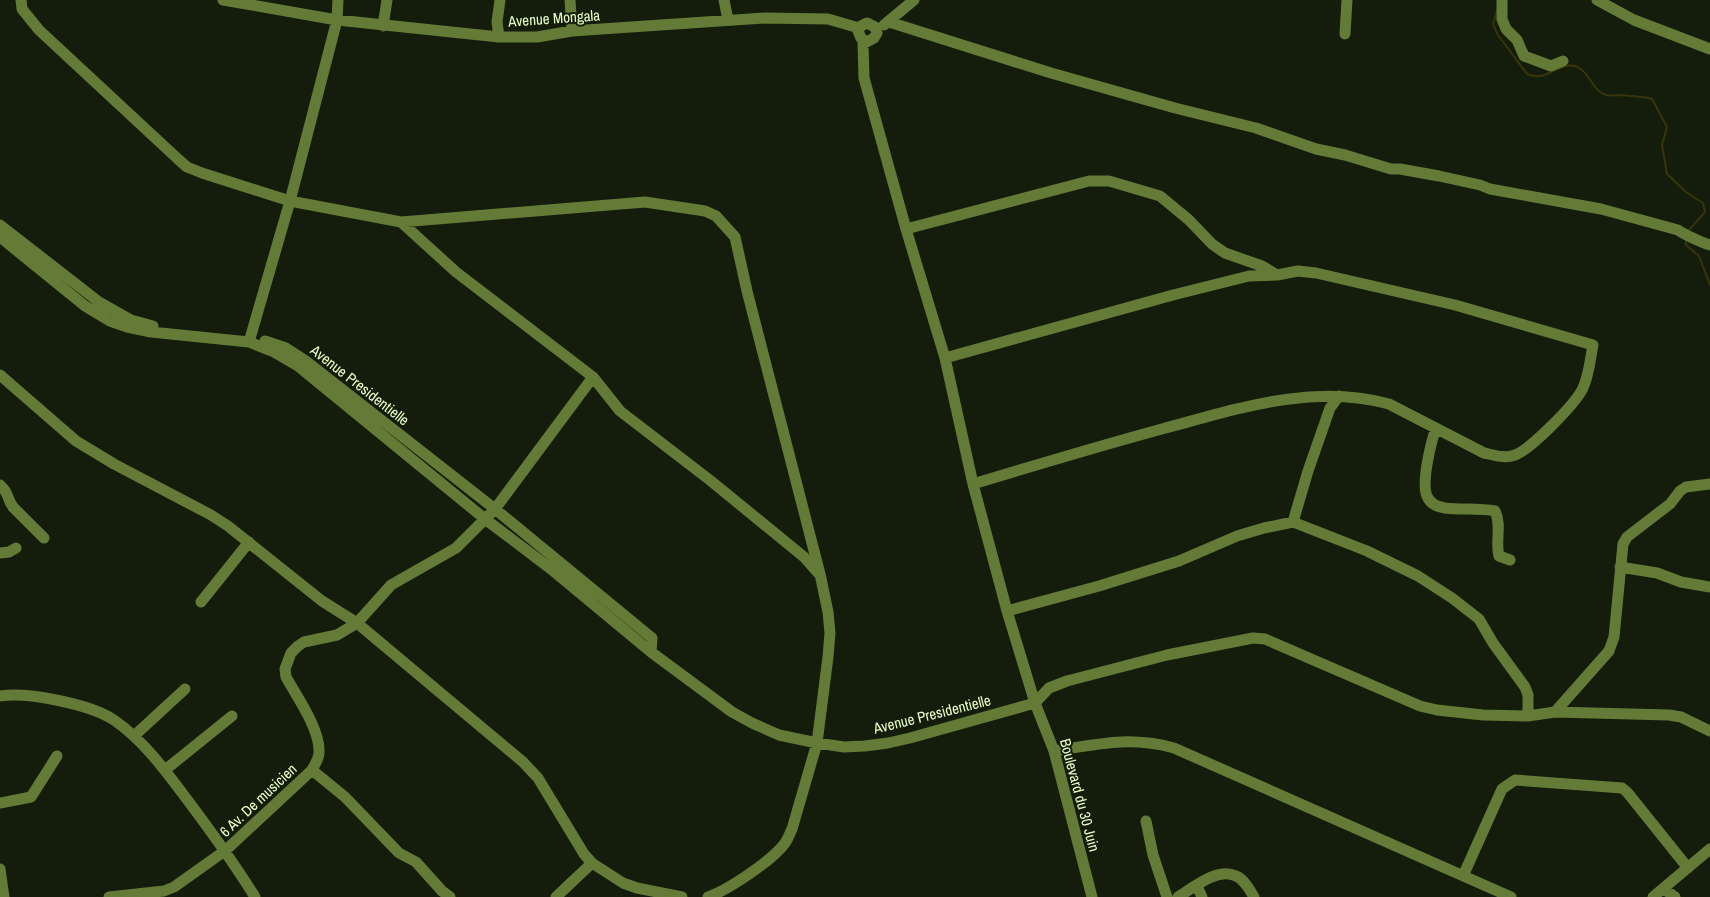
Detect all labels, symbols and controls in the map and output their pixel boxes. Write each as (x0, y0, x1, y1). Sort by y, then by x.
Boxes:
street label: Avenue Mongala (506, 4, 601, 32)
street label: Avenue Presidentielle (305, 339, 414, 430)
street label: Avenue Presidentielle (870, 689, 993, 739)
street label: Boulevard du 30 Juin (1055, 736, 1105, 854)
street label: 6 Av. De musicien (215, 759, 301, 841)

